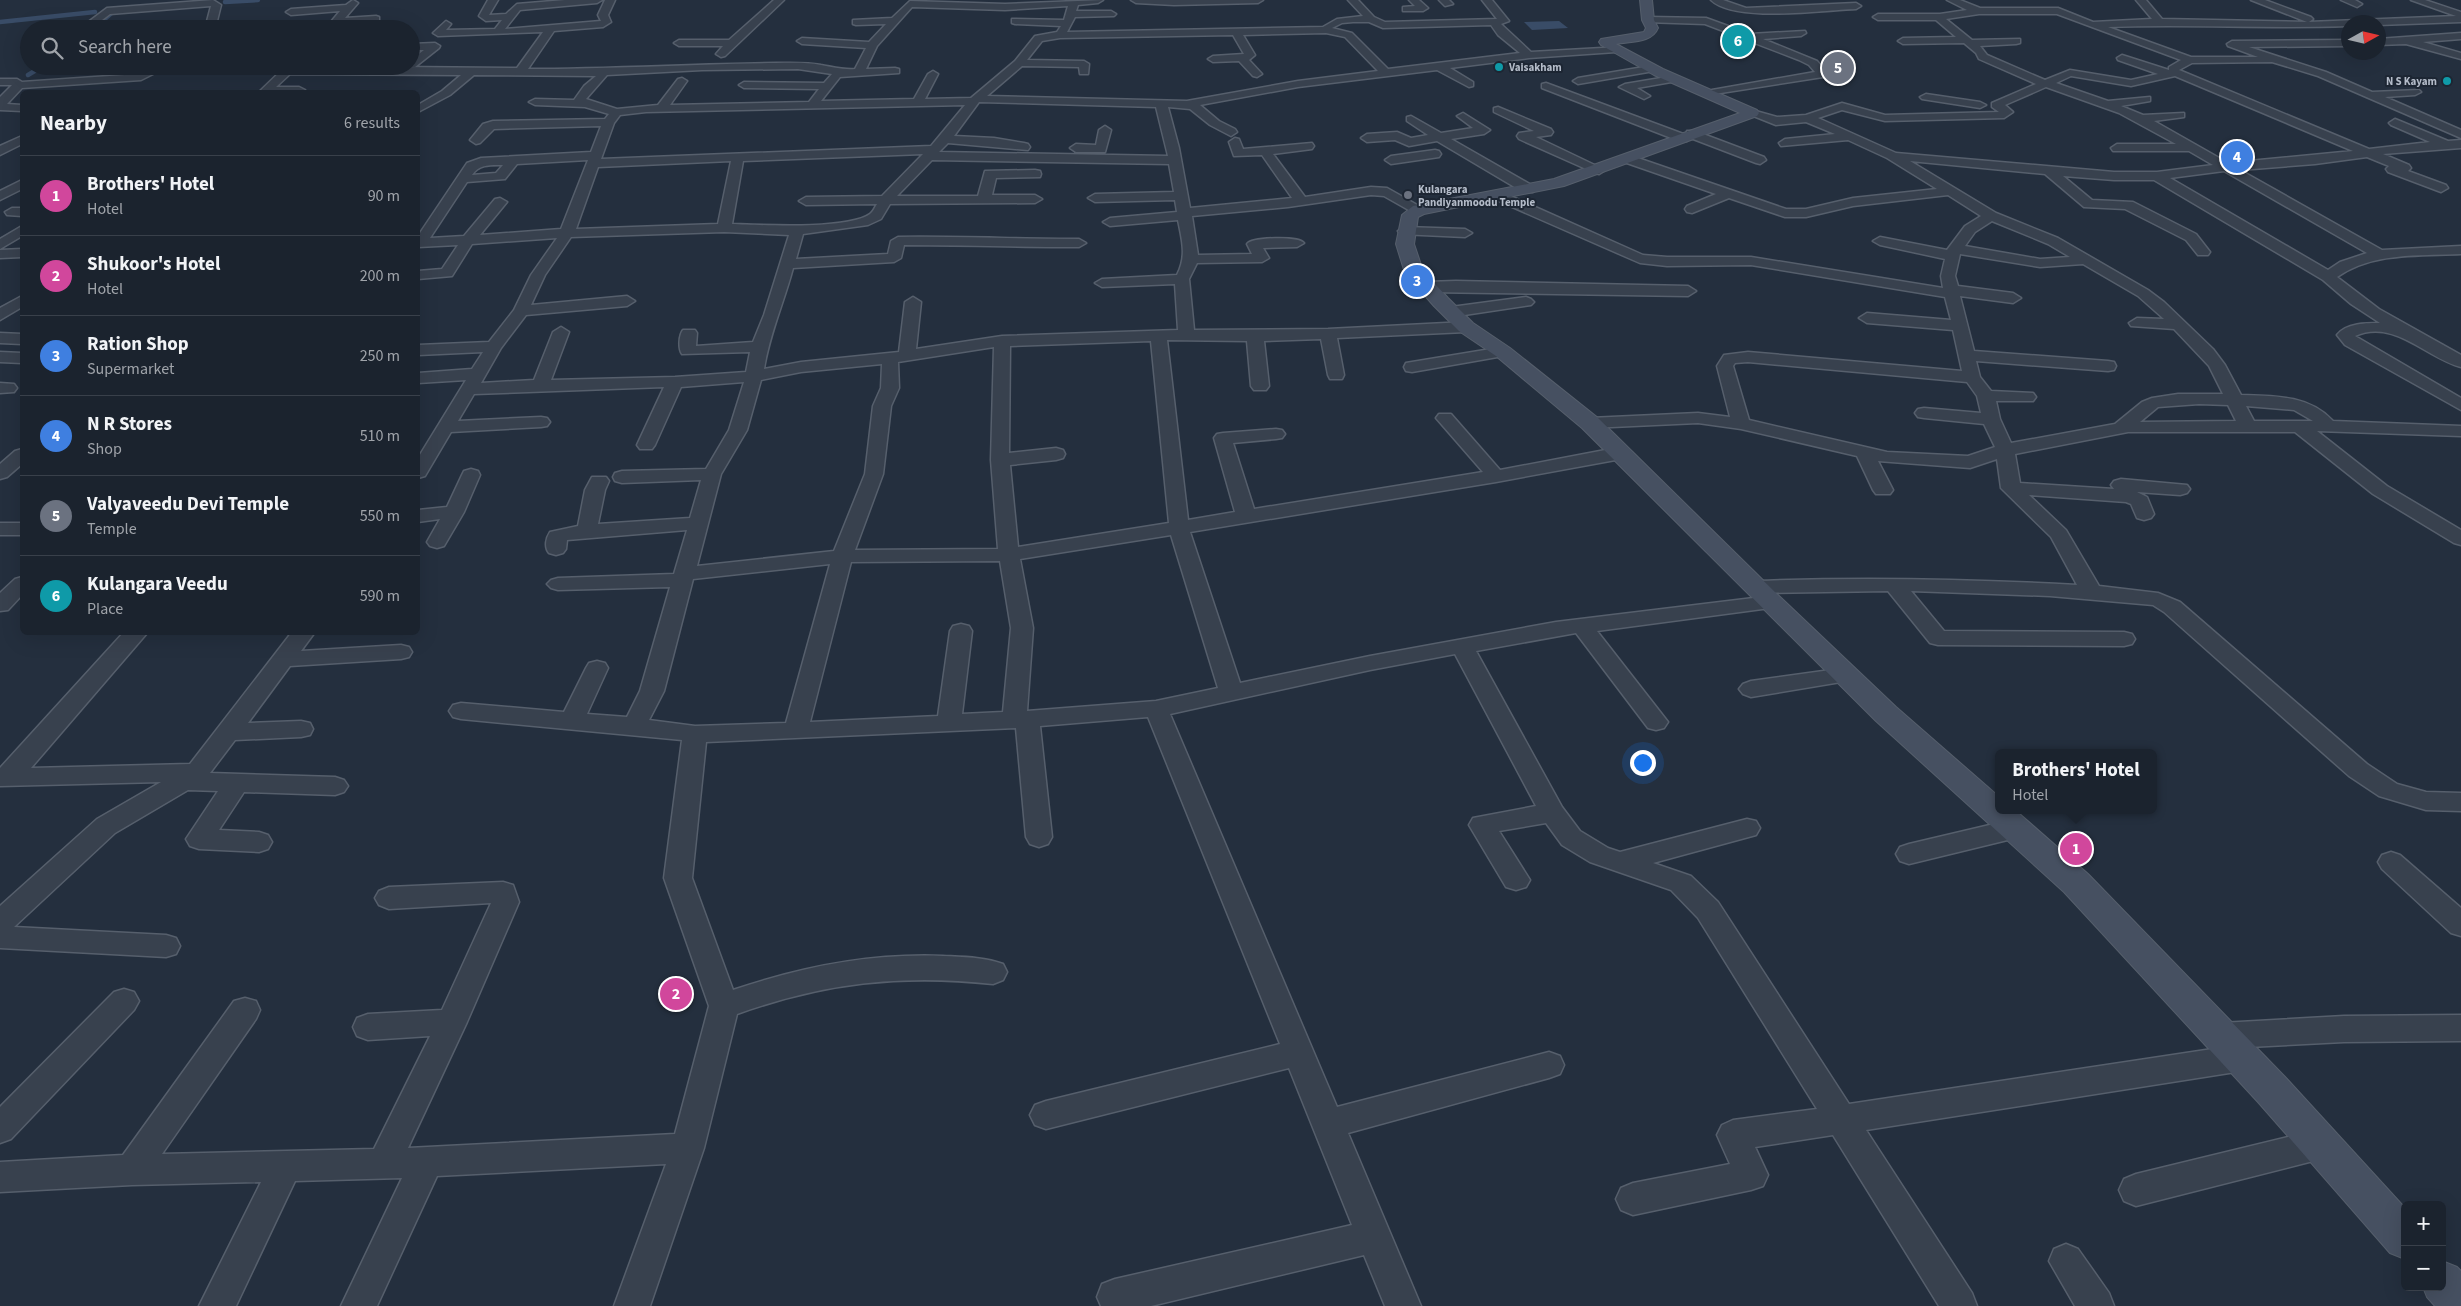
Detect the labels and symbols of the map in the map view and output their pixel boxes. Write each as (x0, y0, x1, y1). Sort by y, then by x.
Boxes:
north arrow (2341, 15, 2386, 60)
pin: 6 (1722, 22, 1754, 60)
pin: 5 (1822, 49, 1854, 87)
place label: Vaisakham (1508, 60, 1562, 75)
marker: Vaisakham (1493, 61, 1505, 73)
place label: N S Kayam (2386, 74, 2437, 89)
marker: N S Kayam (2441, 75, 2453, 87)
pin: 4 (2221, 138, 2253, 176)
place label: Kulangara Pandiyanmoodu Temple (1418, 182, 1535, 210)
marker: Kulangara Pandiyanmoodu Temple (1402, 189, 1414, 201)
pin: 3 (1401, 262, 1433, 300)
your location (1630, 750, 1656, 776)
pin: 1 (2060, 830, 2092, 868)
pin: 2 (660, 975, 692, 1013)

